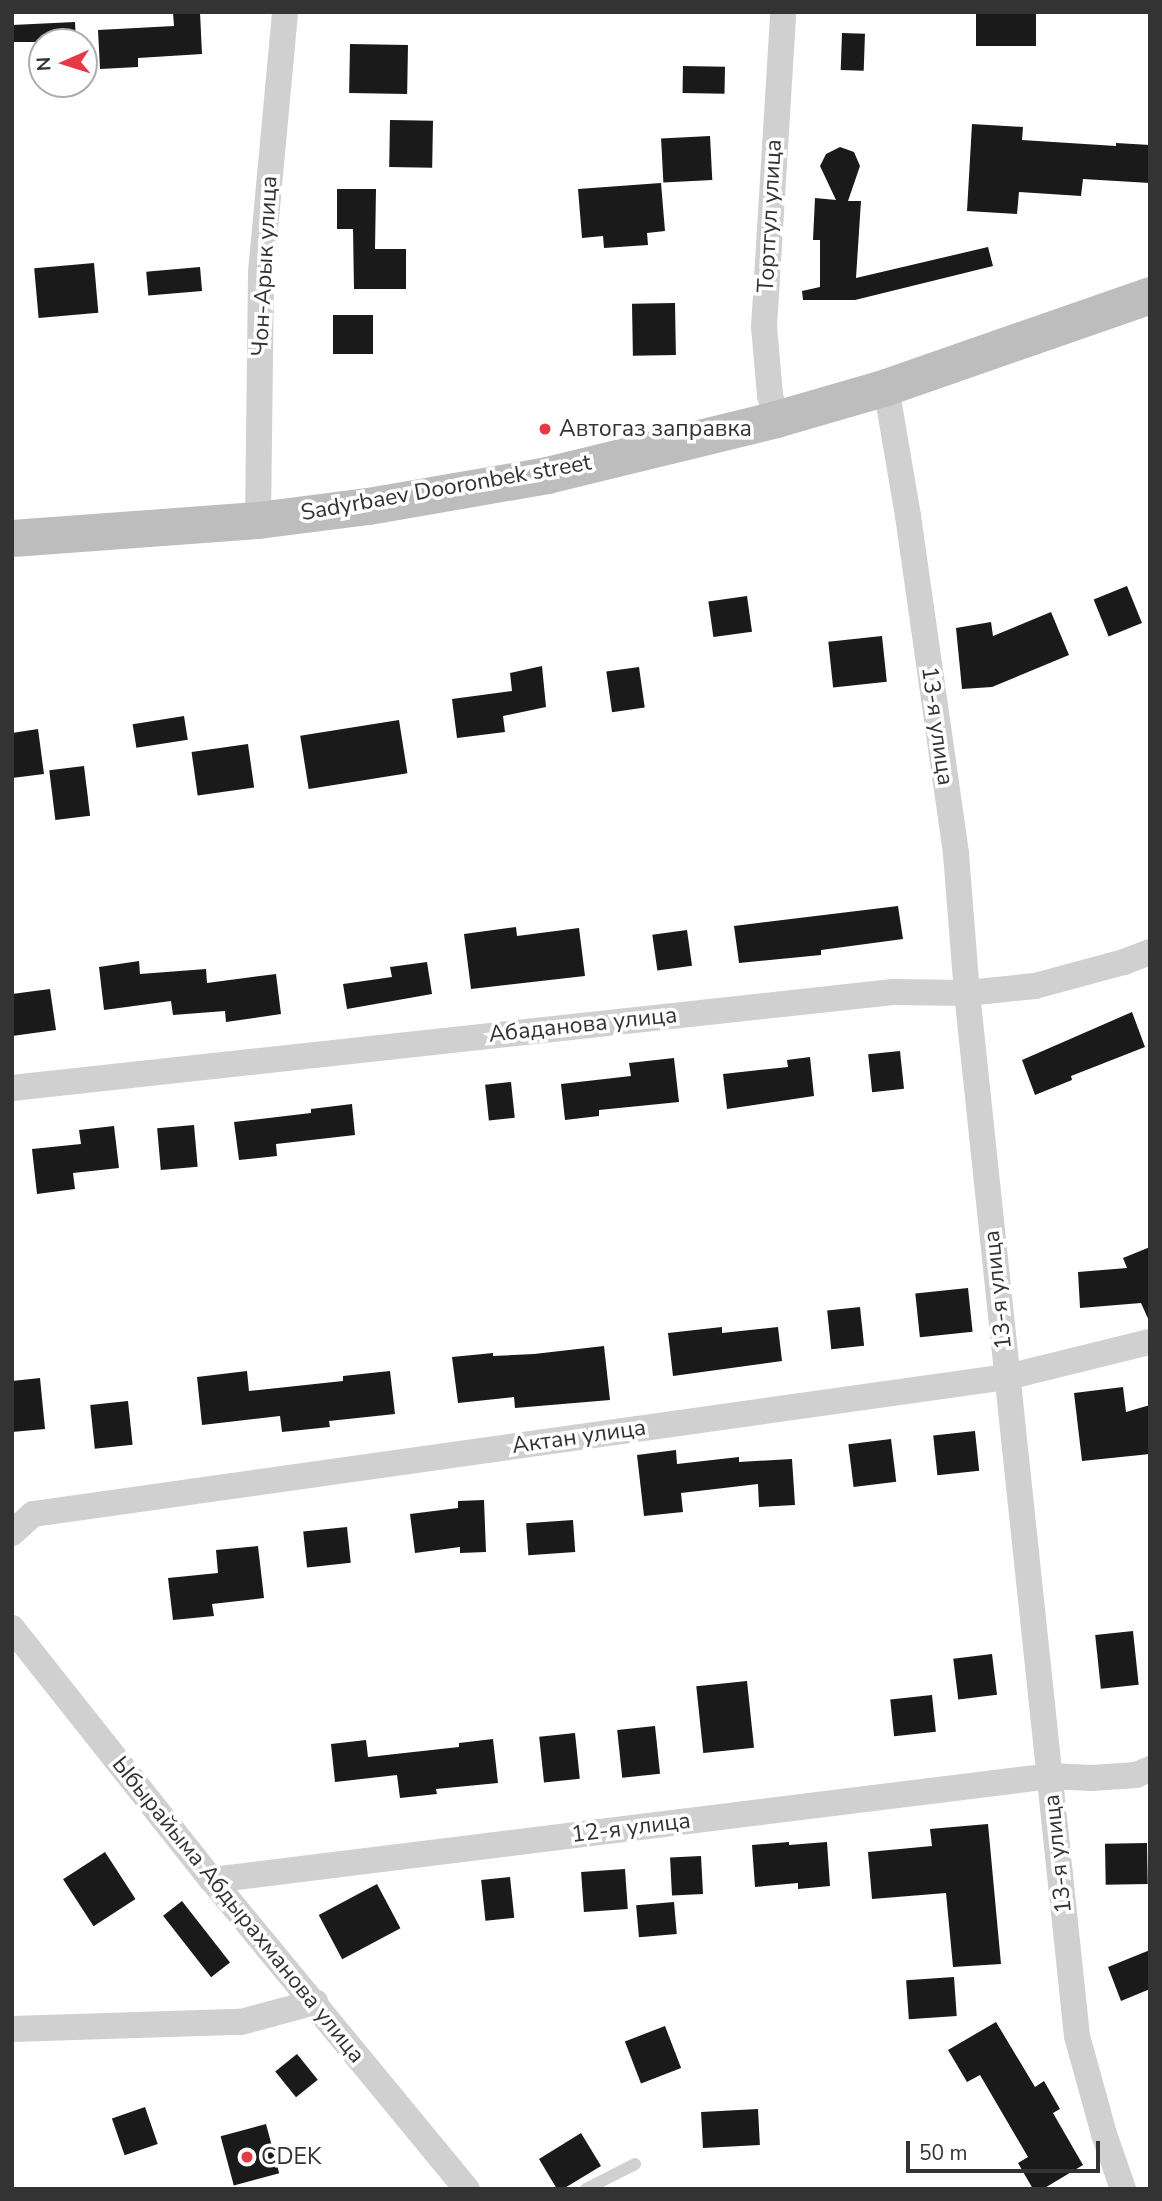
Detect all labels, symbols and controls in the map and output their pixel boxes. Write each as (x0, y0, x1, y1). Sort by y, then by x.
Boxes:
north arrow (28, 28, 98, 98)
text: N (31, 56, 57, 72)
street label: Тортгул улица (752, 139, 788, 293)
street label: Чон-Арык улица (246, 175, 284, 357)
place label: Автогаз заправка (559, 415, 752, 443)
marker: Автогаз заправка (537, 421, 553, 437)
street label: Sadyrbaev Dooronbek street (299, 449, 593, 527)
street label: 13-я улица (915, 665, 959, 787)
street label: Абаданова улица (487, 1001, 679, 1049)
street label: 13-я улица (978, 1229, 1018, 1351)
street label: Актан улица (510, 1414, 648, 1460)
street label: Ыбырайыма Абдырахманова улица (106, 1751, 370, 2069)
street label: 13-я улица (1038, 1793, 1078, 1915)
street label: 12-я улица (570, 1807, 692, 1849)
scale bar (910, 2128, 1104, 2172)
text: 50 m (919, 2139, 968, 2167)
place label: CDEK (261, 2143, 321, 2171)
marker: CDEK (239, 2149, 255, 2165)

